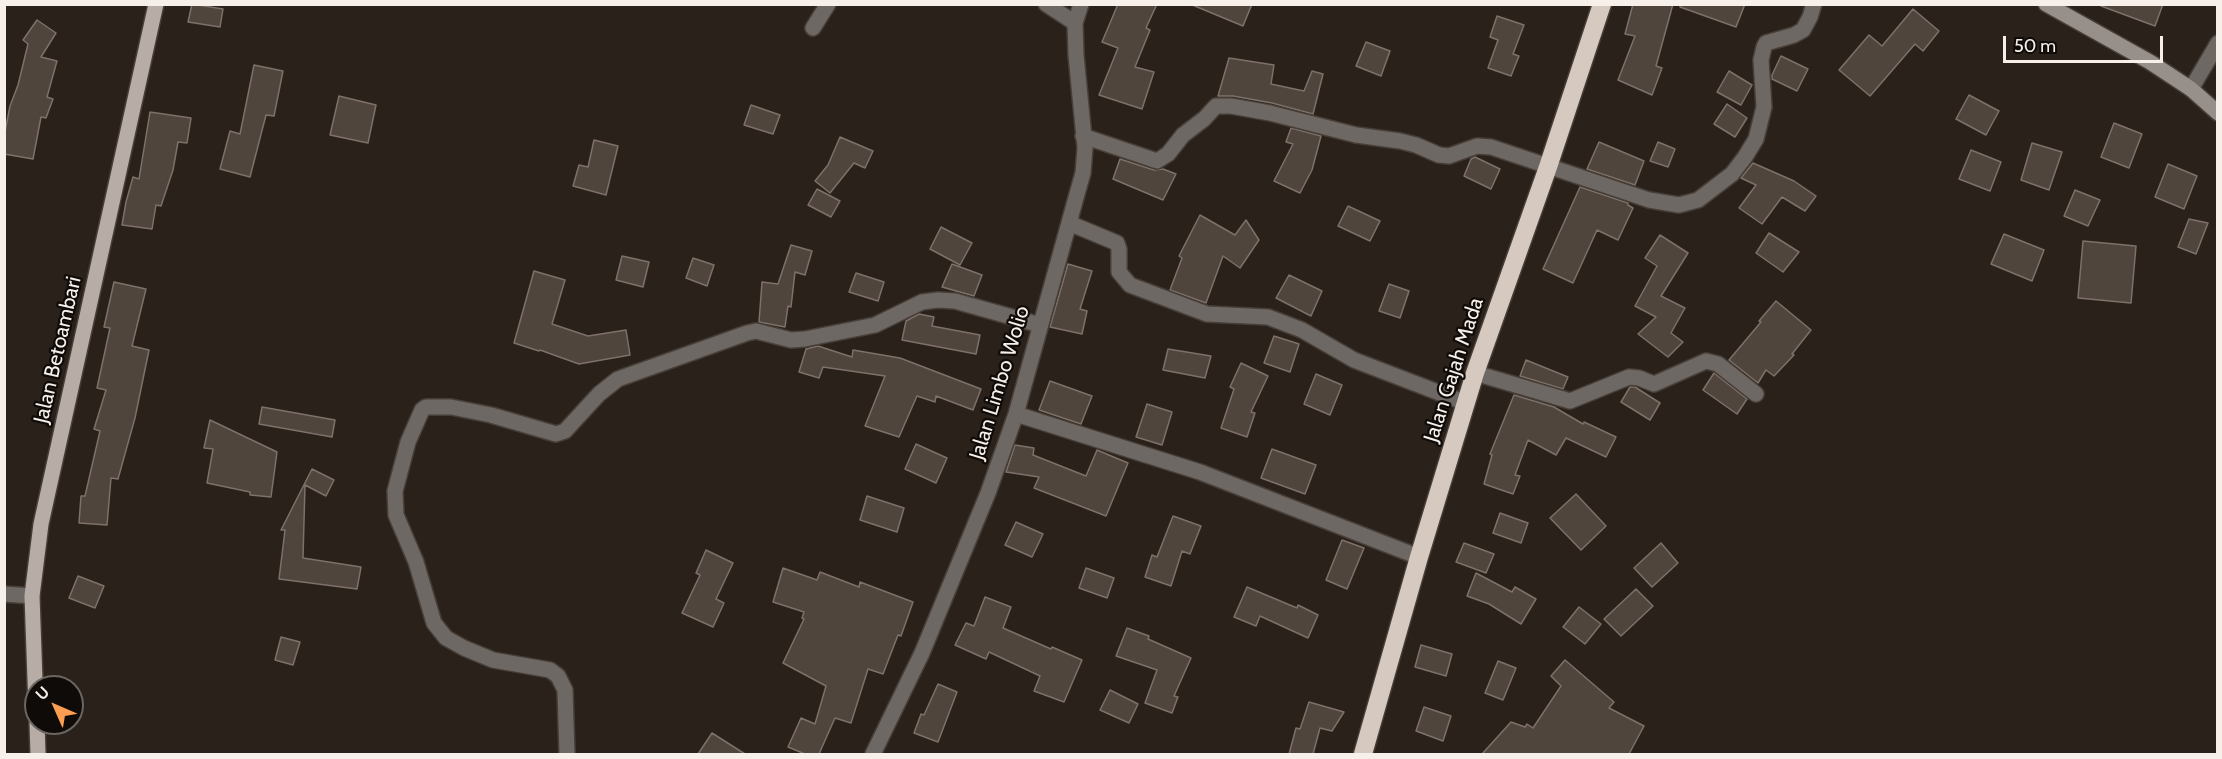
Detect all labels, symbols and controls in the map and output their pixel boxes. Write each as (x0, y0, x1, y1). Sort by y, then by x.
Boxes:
scale bar (2006, 24, 2166, 62)
text: 50 m (2014, 35, 2056, 57)
street label: Jalan Betoambari (29, 274, 87, 426)
street label: Jalan Gajah Mada (1419, 295, 1489, 445)
street label: Jalan Limbo Wolio (965, 303, 1035, 463)
north arrow (24, 675, 84, 735)
text: U (32, 683, 53, 704)

